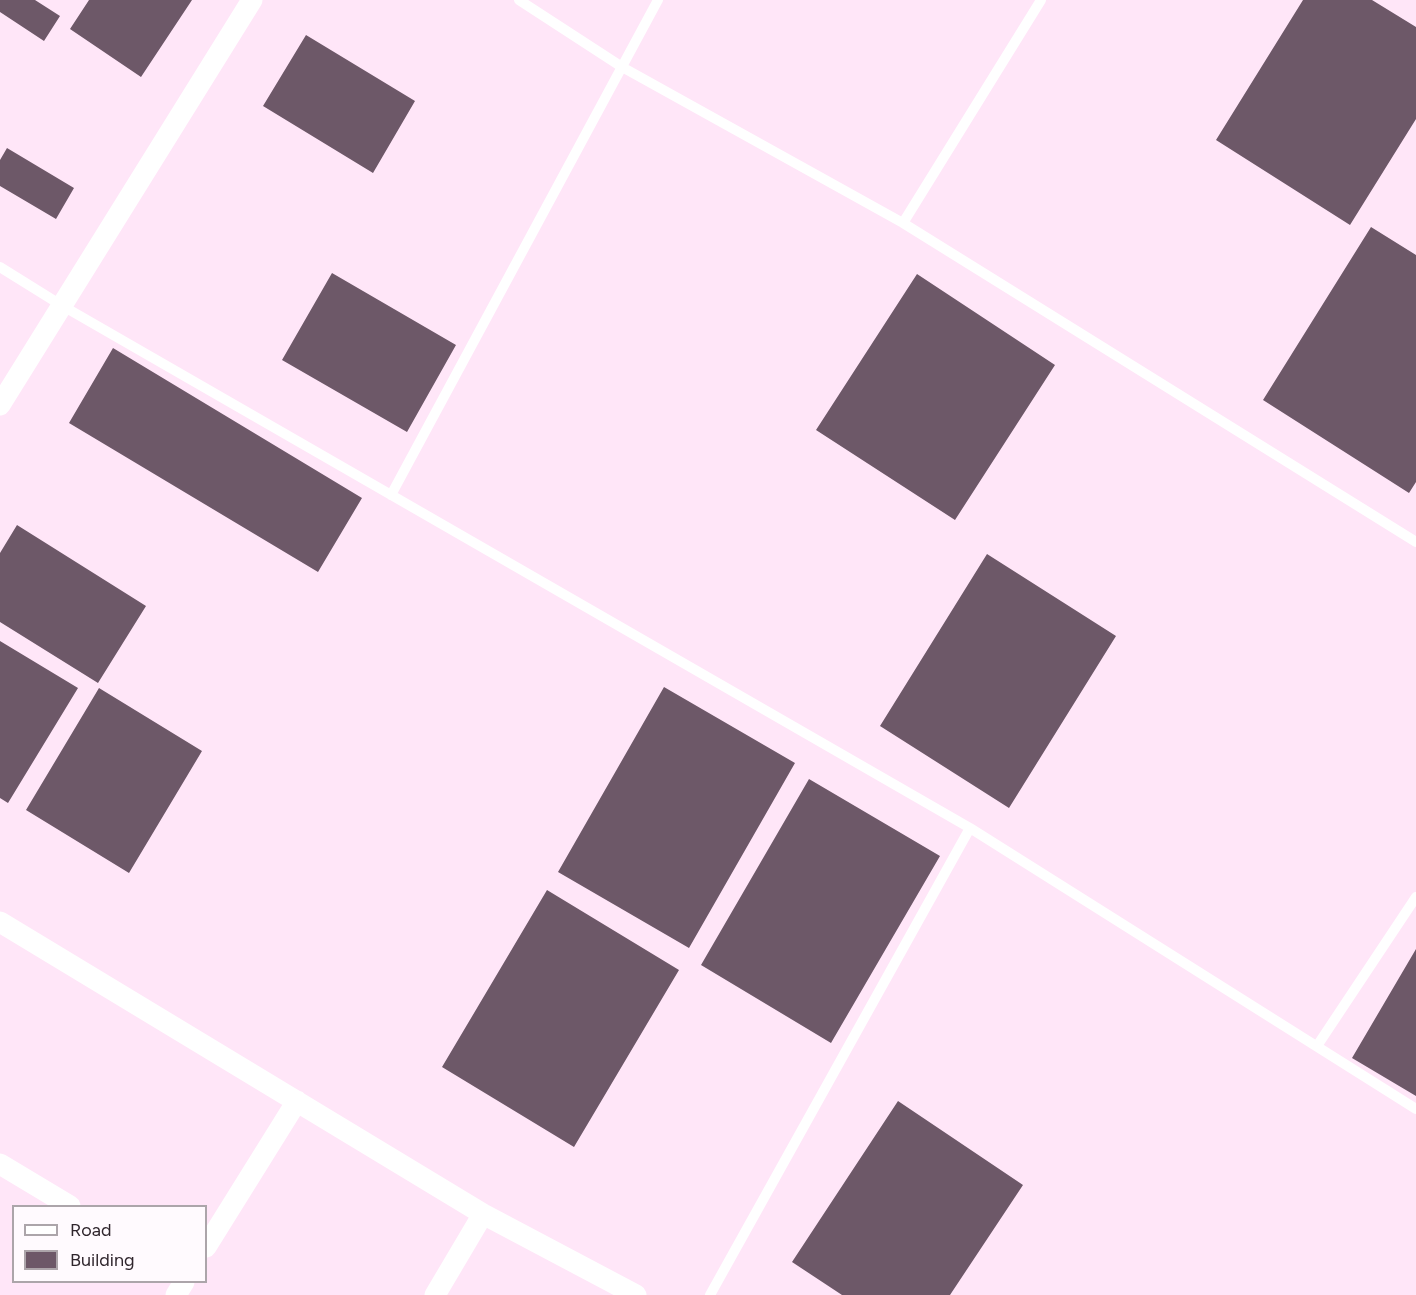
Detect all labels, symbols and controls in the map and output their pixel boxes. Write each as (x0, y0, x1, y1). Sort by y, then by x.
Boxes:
legend (12, 1205, 207, 1283)
text: Road (70, 1219, 111, 1241)
text: Building (70, 1249, 135, 1271)

